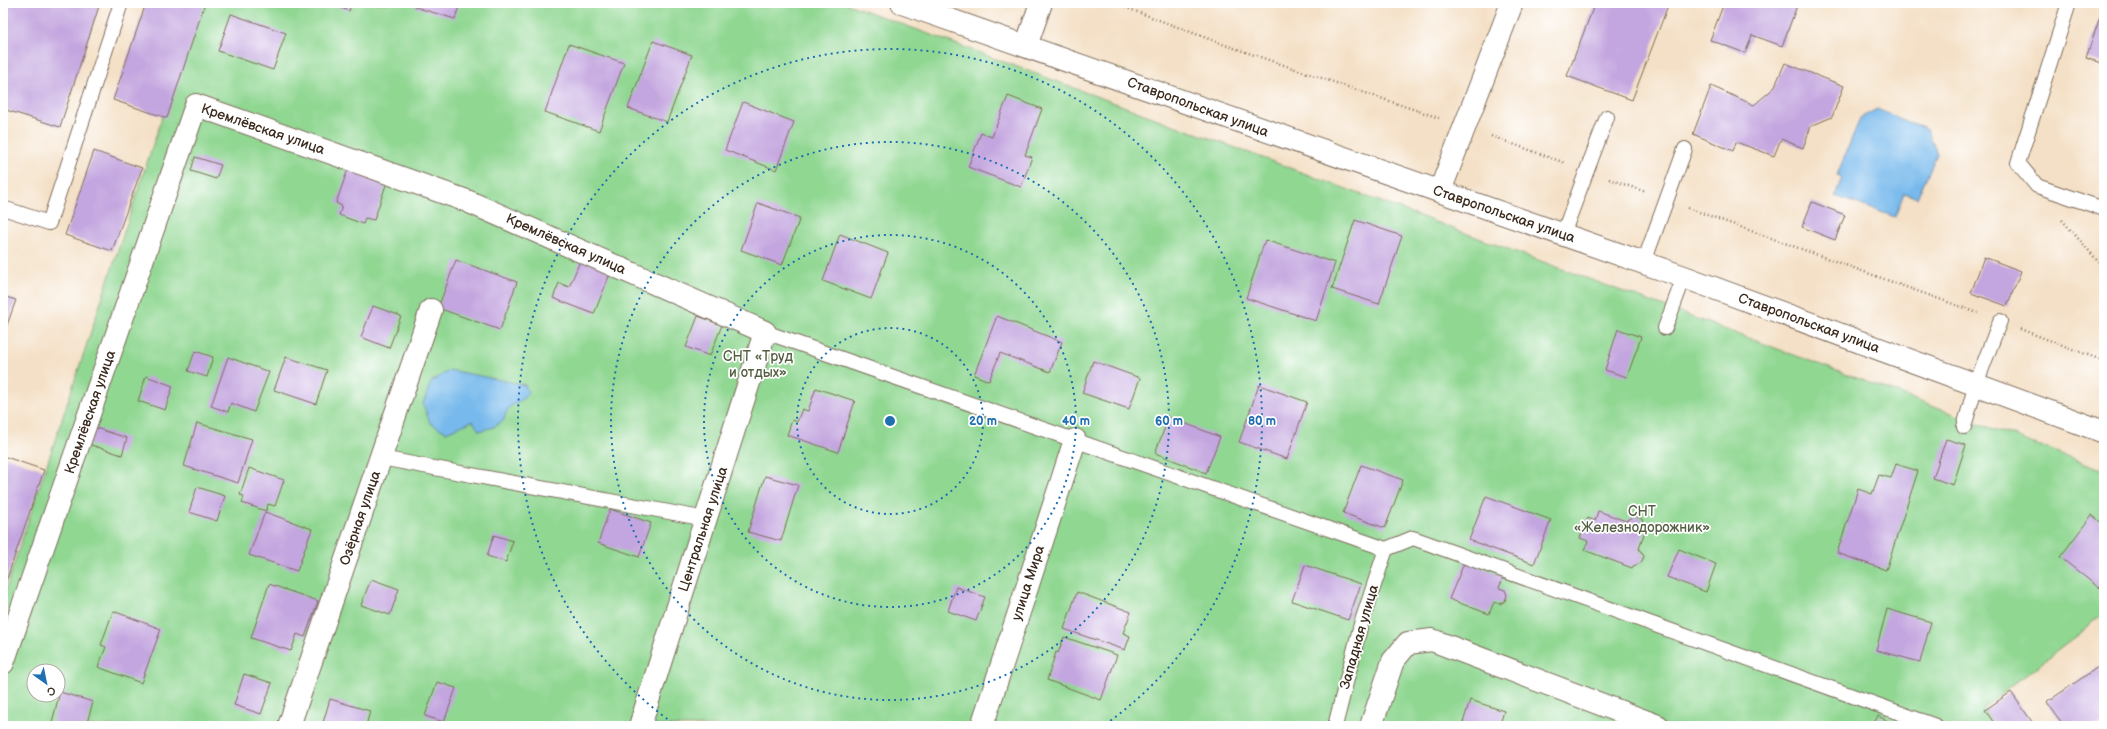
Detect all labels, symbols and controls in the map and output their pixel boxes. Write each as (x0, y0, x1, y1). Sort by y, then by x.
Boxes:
street label: Ставропольская улица (1125, 73, 1272, 141)
street label: Кремлёвская улица (199, 100, 328, 158)
street label: Ставропольская улица (1431, 182, 1578, 247)
street label: Кремлёвская улица (503, 210, 629, 278)
street label: Ставропольская улица (1736, 289, 1883, 357)
street label: Кремлёвская улица (61, 347, 119, 476)
park label: СНТ «Труд и отдых» (723, 348, 794, 381)
centre of rings (883, 414, 897, 428)
text: 20 m (969, 414, 997, 429)
text: 40 m (1062, 414, 1090, 429)
text: 60 m (1155, 414, 1183, 429)
text: 80 m (1248, 414, 1276, 429)
street label: Центральная улица (675, 464, 731, 594)
street label: Озёрная улица (336, 468, 384, 568)
park label: СНТ «Железнодорожник» (1574, 503, 1710, 536)
street label: улица Мира (1008, 543, 1048, 623)
street label: Западная улица (1336, 582, 1382, 691)
north arrow (26, 663, 66, 703)
text: С (44, 683, 58, 699)

